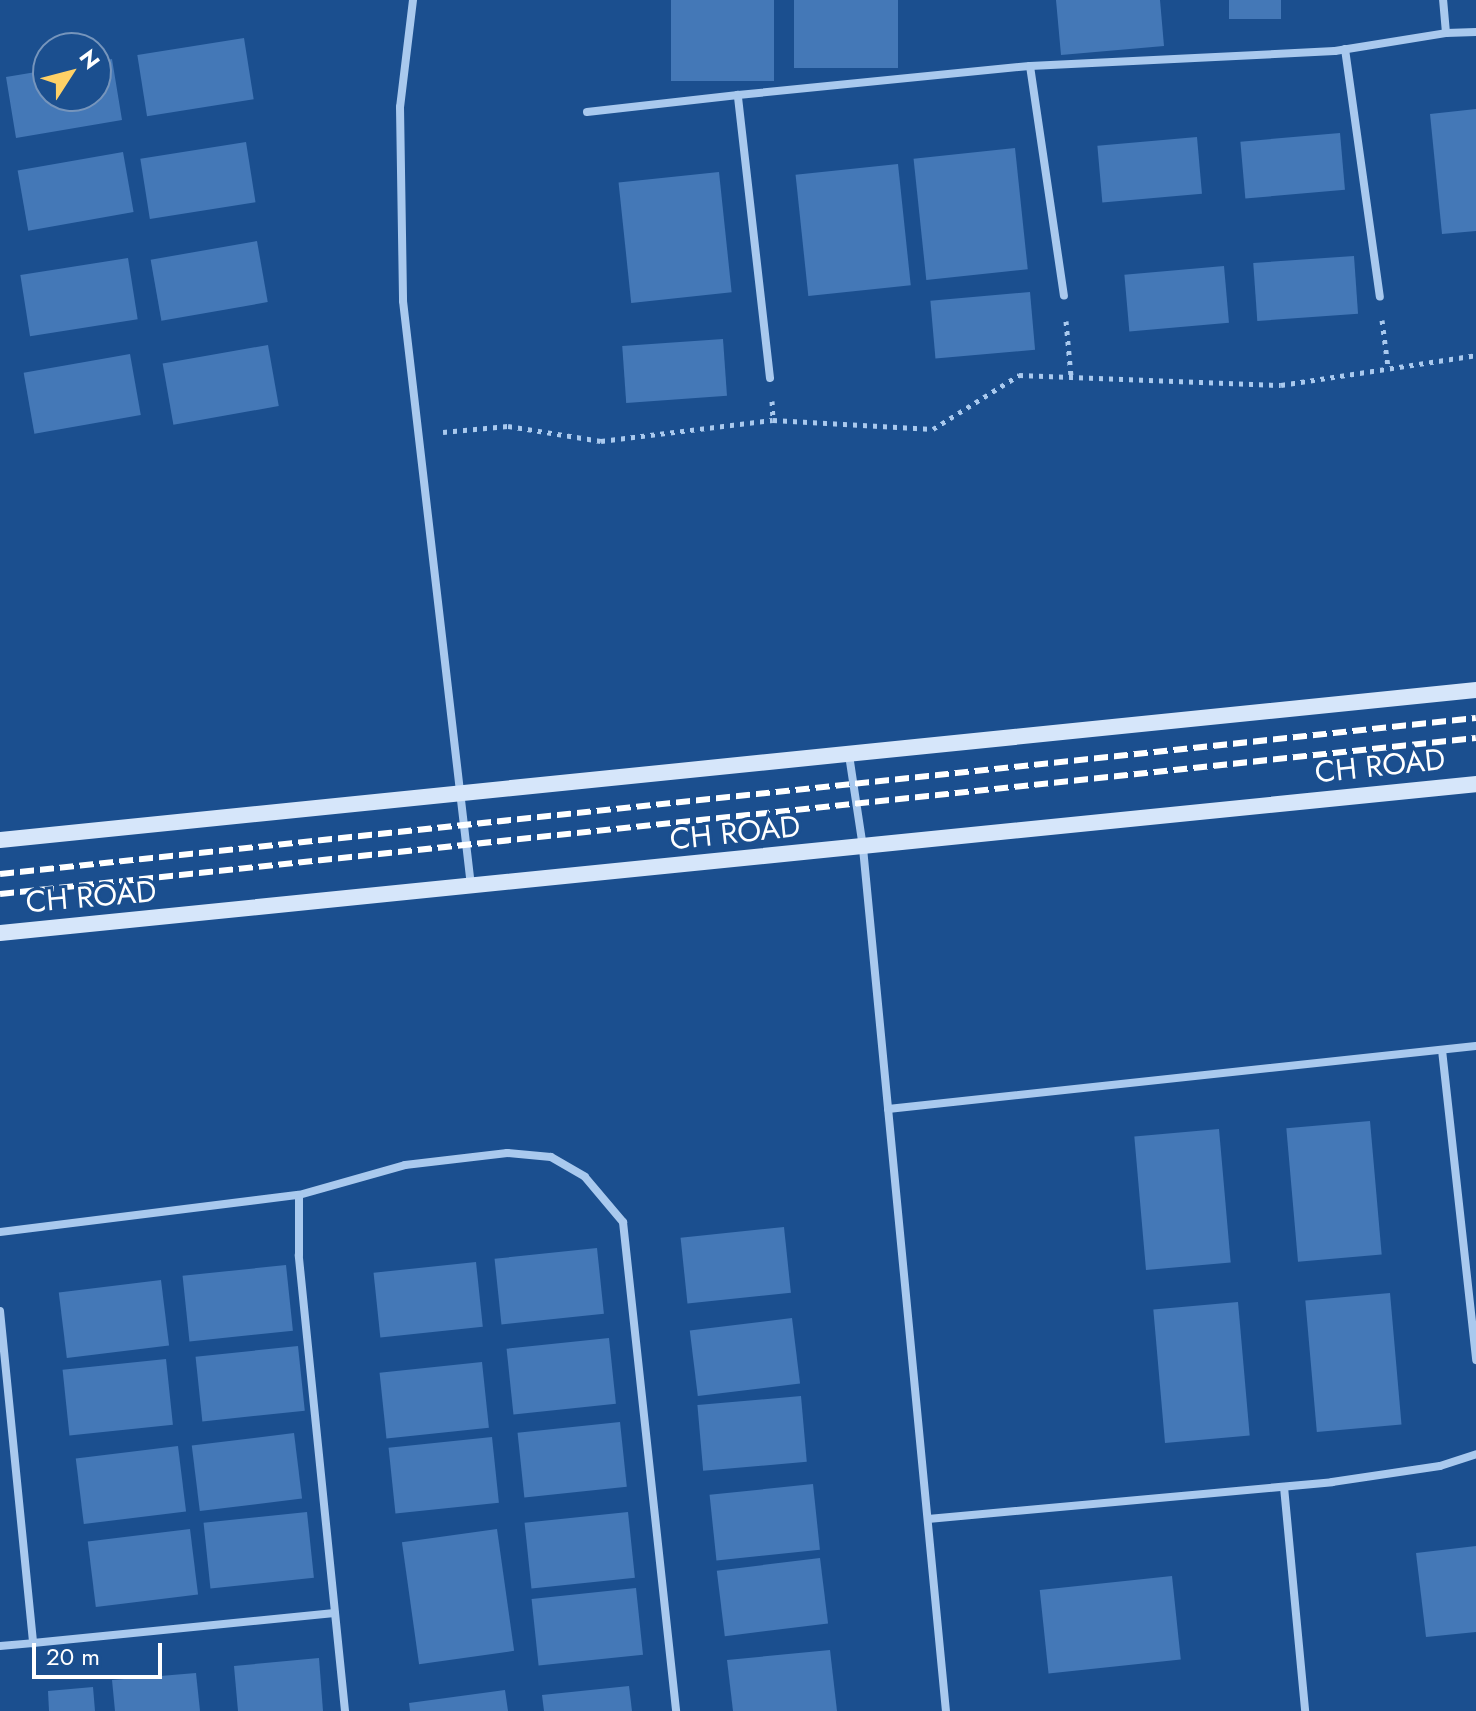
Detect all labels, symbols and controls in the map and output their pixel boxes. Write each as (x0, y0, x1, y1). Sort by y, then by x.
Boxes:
north arrow (32, 32, 112, 112)
text: N (72, 43, 108, 76)
street label: CH ROAD (1313, 741, 1447, 791)
street label: CH ROAD (668, 808, 802, 858)
street label: CH ROAD (24, 873, 158, 921)
scale bar (36, 1627, 166, 1677)
text: 20 m (46, 1639, 100, 1674)

